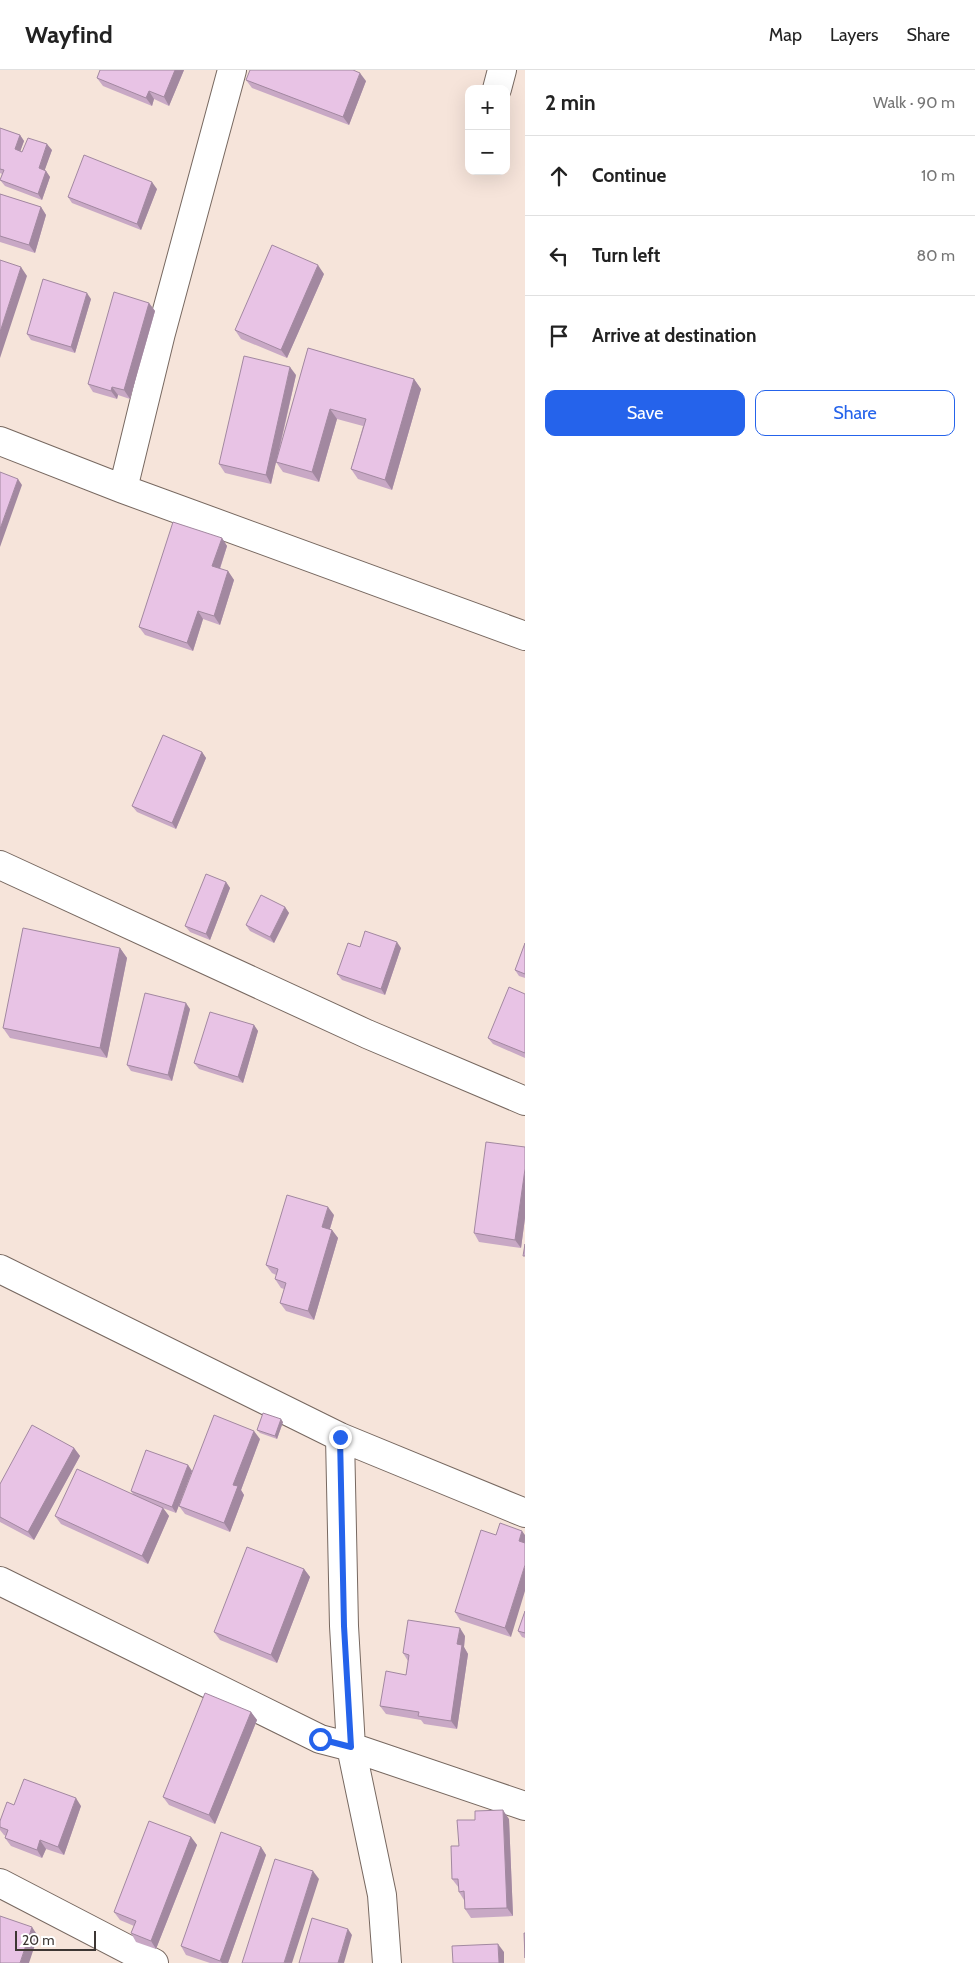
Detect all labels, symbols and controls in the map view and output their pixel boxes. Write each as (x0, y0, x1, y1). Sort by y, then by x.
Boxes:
text: Wayfind (25, 20, 113, 49)
text: Map (769, 24, 802, 46)
text: Layers (830, 24, 879, 46)
text: Share (907, 24, 950, 46)
map controls (465, 85, 510, 175)
button: + (465, 85, 510, 130)
text: 2 min (545, 90, 596, 115)
text: Walk · 90 m (873, 93, 955, 112)
button: − (465, 130, 510, 175)
icon: ahead (545, 162, 573, 190)
text: Continue (592, 164, 666, 187)
text: 10 m (921, 166, 955, 185)
icon: left (545, 242, 573, 270)
text: Turn left (592, 244, 660, 267)
text: 80 m (917, 246, 955, 265)
icon: arrive (545, 322, 573, 350)
text: Arrive at destination (592, 324, 756, 347)
button: Save (545, 390, 745, 436)
button: Share (755, 390, 955, 436)
route end (329, 1426, 352, 1449)
route start (309, 1728, 332, 1751)
scale bar (15, 1928, 96, 1951)
text: 20 m (22, 1931, 55, 1949)

